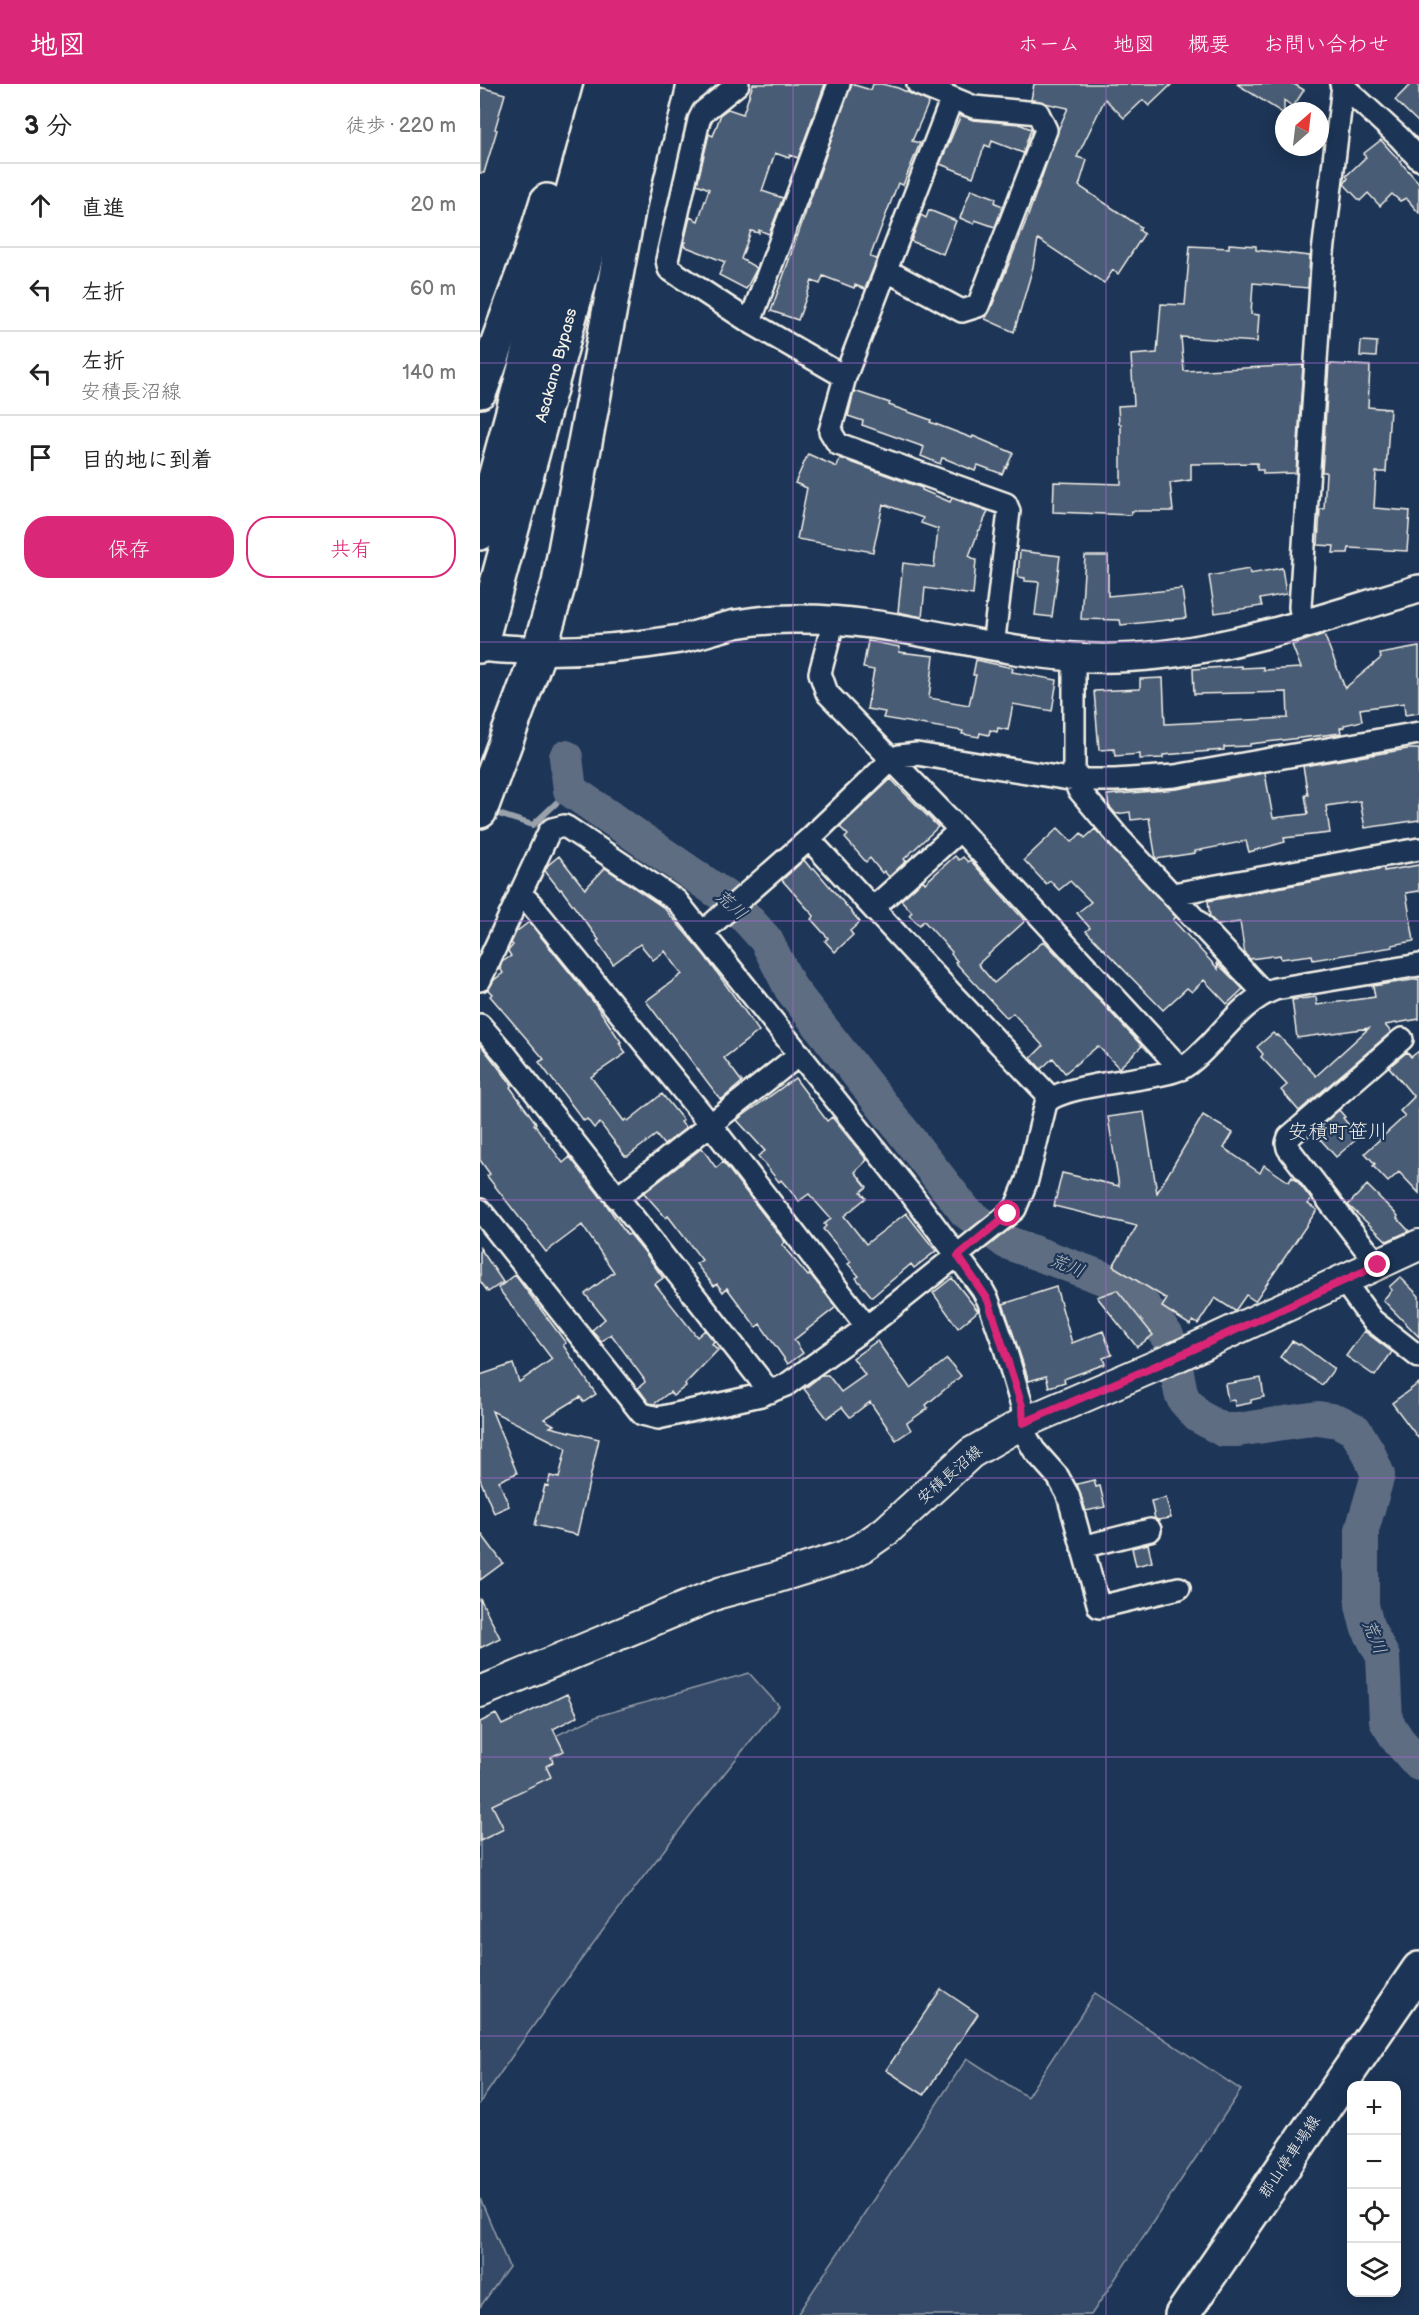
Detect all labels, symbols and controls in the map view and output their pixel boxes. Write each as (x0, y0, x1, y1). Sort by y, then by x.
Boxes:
text: 地図 (30, 29, 86, 62)
text: ホーム (1018, 32, 1080, 57)
text: 地図 (1113, 32, 1155, 57)
text: 概要 (1188, 32, 1230, 57)
text: お問い合わせ (1263, 32, 1389, 57)
north arrow (1275, 102, 1329, 156)
text: 3 分 (24, 111, 72, 142)
text: 徒歩 · 220 m (346, 114, 456, 138)
icon: ahead (24, 189, 57, 222)
text: 20 m (411, 193, 456, 217)
text: 直進 (81, 195, 125, 222)
icon: left (24, 273, 57, 306)
text: 60 m (410, 277, 456, 301)
text: 左折 (81, 279, 125, 306)
street label: Asakano Bypass (532, 306, 581, 424)
text: 左折 (81, 348, 125, 375)
icon: left (24, 357, 57, 390)
text: 140 m (402, 361, 456, 385)
text: 安積長沼線 (81, 380, 181, 404)
icon: arrive (24, 441, 57, 474)
text: 目的地に到着 (81, 447, 213, 474)
button: 保存 (24, 516, 234, 578)
button: 共有 (246, 516, 456, 578)
water label: 荒川 (711, 885, 751, 925)
district label: 安積町笹川 (1288, 1120, 1388, 1144)
route start (994, 1200, 1020, 1226)
water label: 荒川 (1046, 1250, 1088, 1282)
route end (1364, 1251, 1390, 1277)
street label: 安積長沼線 (914, 1442, 986, 1508)
water label: 荒川 (1358, 1616, 1390, 1658)
map controls (1347, 2081, 1401, 2297)
button: + (1347, 2081, 1401, 2135)
street label: 郡山停車場線 (1255, 2112, 1325, 2202)
button: − (1347, 2135, 1401, 2189)
button: locate (1347, 2189, 1401, 2243)
button: layers (1347, 2243, 1401, 2297)

